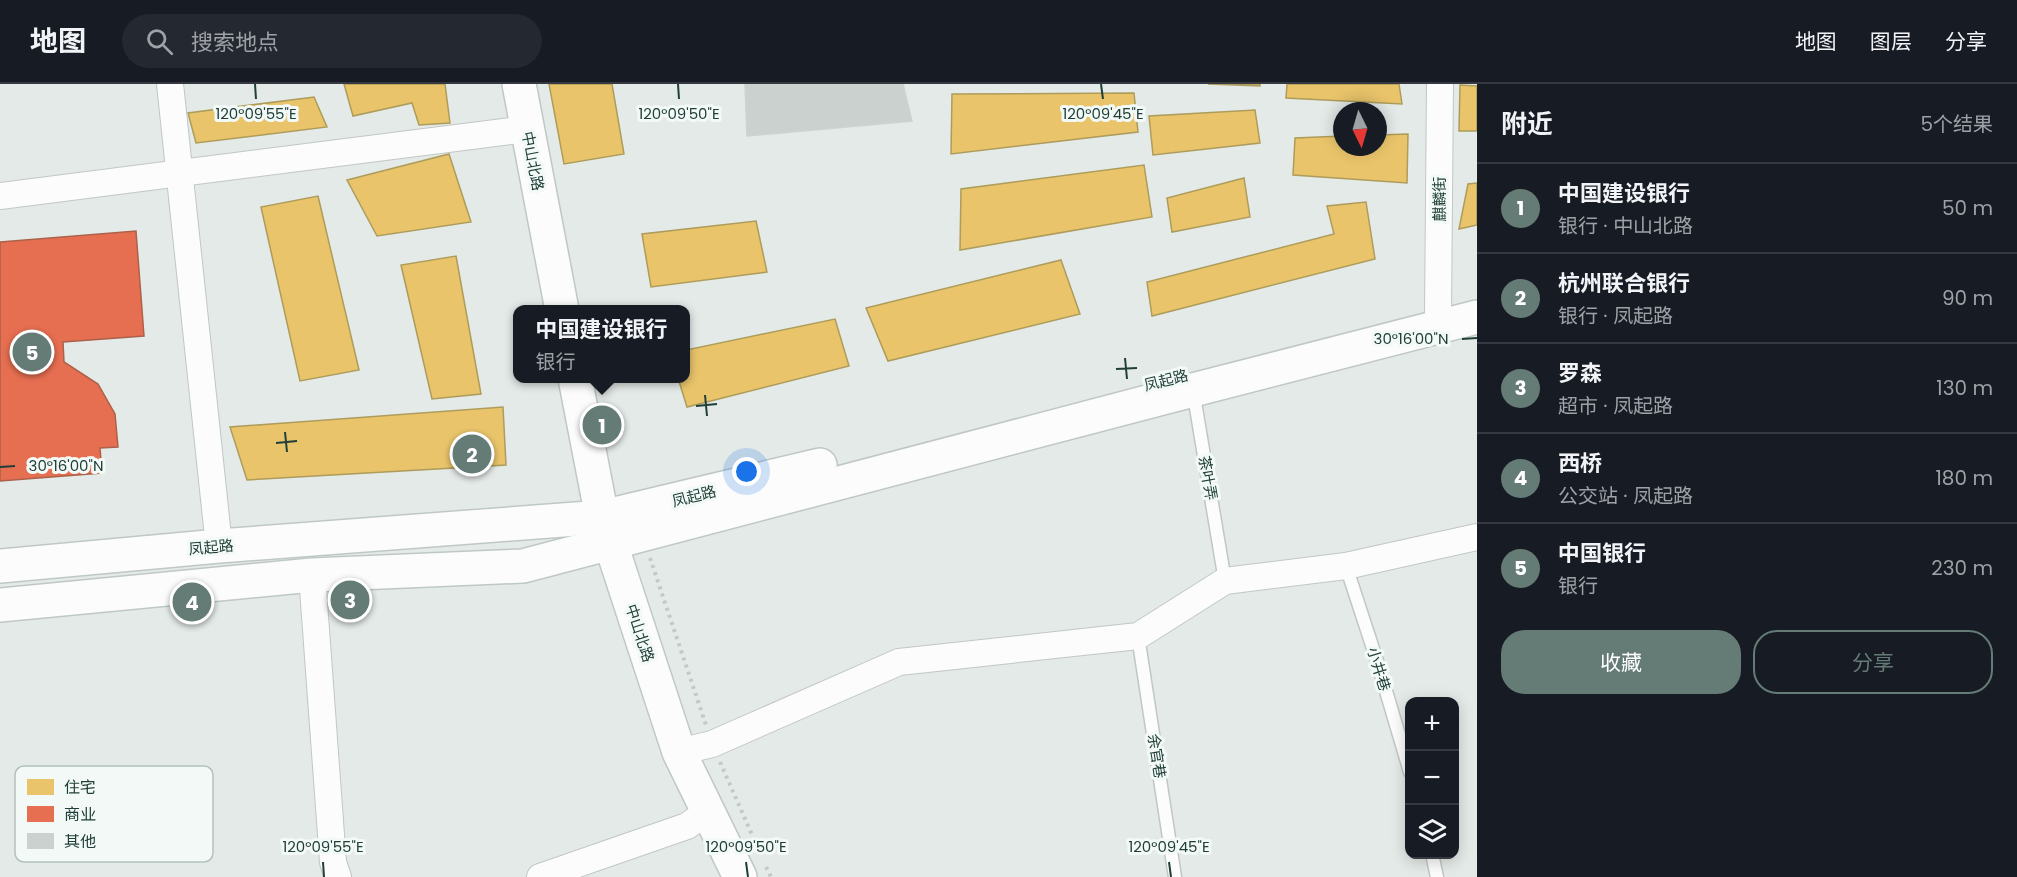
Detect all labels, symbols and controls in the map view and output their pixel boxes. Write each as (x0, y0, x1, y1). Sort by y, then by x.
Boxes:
search box (122, 14, 542, 68)
text: 地图 (30, 22, 86, 61)
icon: search (143, 25, 176, 58)
text: 搜索地点 (191, 27, 279, 58)
text: 地图 (1795, 27, 1837, 56)
text: 图层 (1870, 27, 1912, 56)
text: 分享 (1945, 27, 1987, 56)
north arrow (1333, 102, 1387, 156)
text: 120°09'55"E (215, 103, 297, 124)
text: 120°09'50"E (638, 103, 720, 124)
text: 120°09'45"E (1062, 103, 1144, 124)
text: 附近 (1501, 106, 1553, 142)
text: 5个结果 (1920, 110, 1993, 138)
street label: 中山北路 (517, 130, 549, 192)
street label: 麒麟街 (1429, 176, 1450, 222)
text: 中国建设银行 (1558, 178, 1690, 209)
text: 1 (1517, 194, 1524, 222)
text: 50 m (1942, 194, 1993, 222)
text: 银行 · 中山北路 (1558, 212, 1693, 240)
text: 杭州联合银行 (1558, 268, 1690, 299)
text: 2 (1515, 284, 1526, 312)
text: 90 m (1942, 284, 1993, 312)
text: 银行 · 凤起路 (1558, 302, 1673, 330)
popup (513, 305, 690, 383)
text: 中国建设银行 (535, 314, 668, 345)
text: 30°16'00"N (1374, 328, 1448, 349)
pin: 5 (12, 330, 51, 374)
text: 银行 (535, 348, 575, 376)
text: 罗森 (1558, 358, 1602, 389)
street label: 凤起路 (1142, 364, 1190, 396)
text: 3 (1514, 374, 1527, 402)
text: 130 m (1936, 374, 1993, 402)
text: 超市 · 凤起路 (1558, 392, 1673, 420)
pin: 1 (582, 402, 622, 448)
pin: 2 (452, 432, 492, 476)
text: 西桥 (1558, 448, 1602, 479)
street label: 茶叶弄 (1194, 454, 1222, 502)
text: 30°16'00"N (29, 455, 103, 476)
your location (732, 457, 761, 486)
text: 4 (1514, 464, 1527, 492)
text: 180 m (1935, 464, 1993, 492)
street label: 凤起路 (670, 480, 718, 512)
text: 公交站 · 凤起路 (1558, 482, 1693, 510)
street label: 凤起路 (188, 535, 234, 559)
text: 中国银行 (1558, 538, 1646, 569)
text: 5 (1514, 554, 1527, 582)
text: 230 m (1931, 554, 1993, 582)
text: 银行 (1558, 572, 1598, 600)
pin: 3 (330, 578, 370, 622)
pin: 4 (172, 580, 212, 624)
street label: 中山北路 (621, 601, 659, 665)
button: 收藏 (1501, 630, 1741, 694)
button: 分享 (1753, 630, 1993, 694)
street label: 小井巷 (1362, 644, 1396, 694)
map controls (1405, 697, 1459, 859)
button: + (1405, 697, 1459, 751)
street label: 余官巷 (1143, 732, 1171, 780)
button: − (1405, 751, 1459, 805)
legend (15, 766, 213, 862)
text: 住宅 (64, 776, 96, 799)
text: 商业 (64, 803, 96, 826)
button: layers (1405, 805, 1459, 859)
text: 其他 (64, 830, 96, 853)
text: 120°09'55"E (282, 836, 364, 857)
text: 120°09'50"E (705, 836, 787, 857)
text: 120°09'45"E (1128, 836, 1210, 857)

